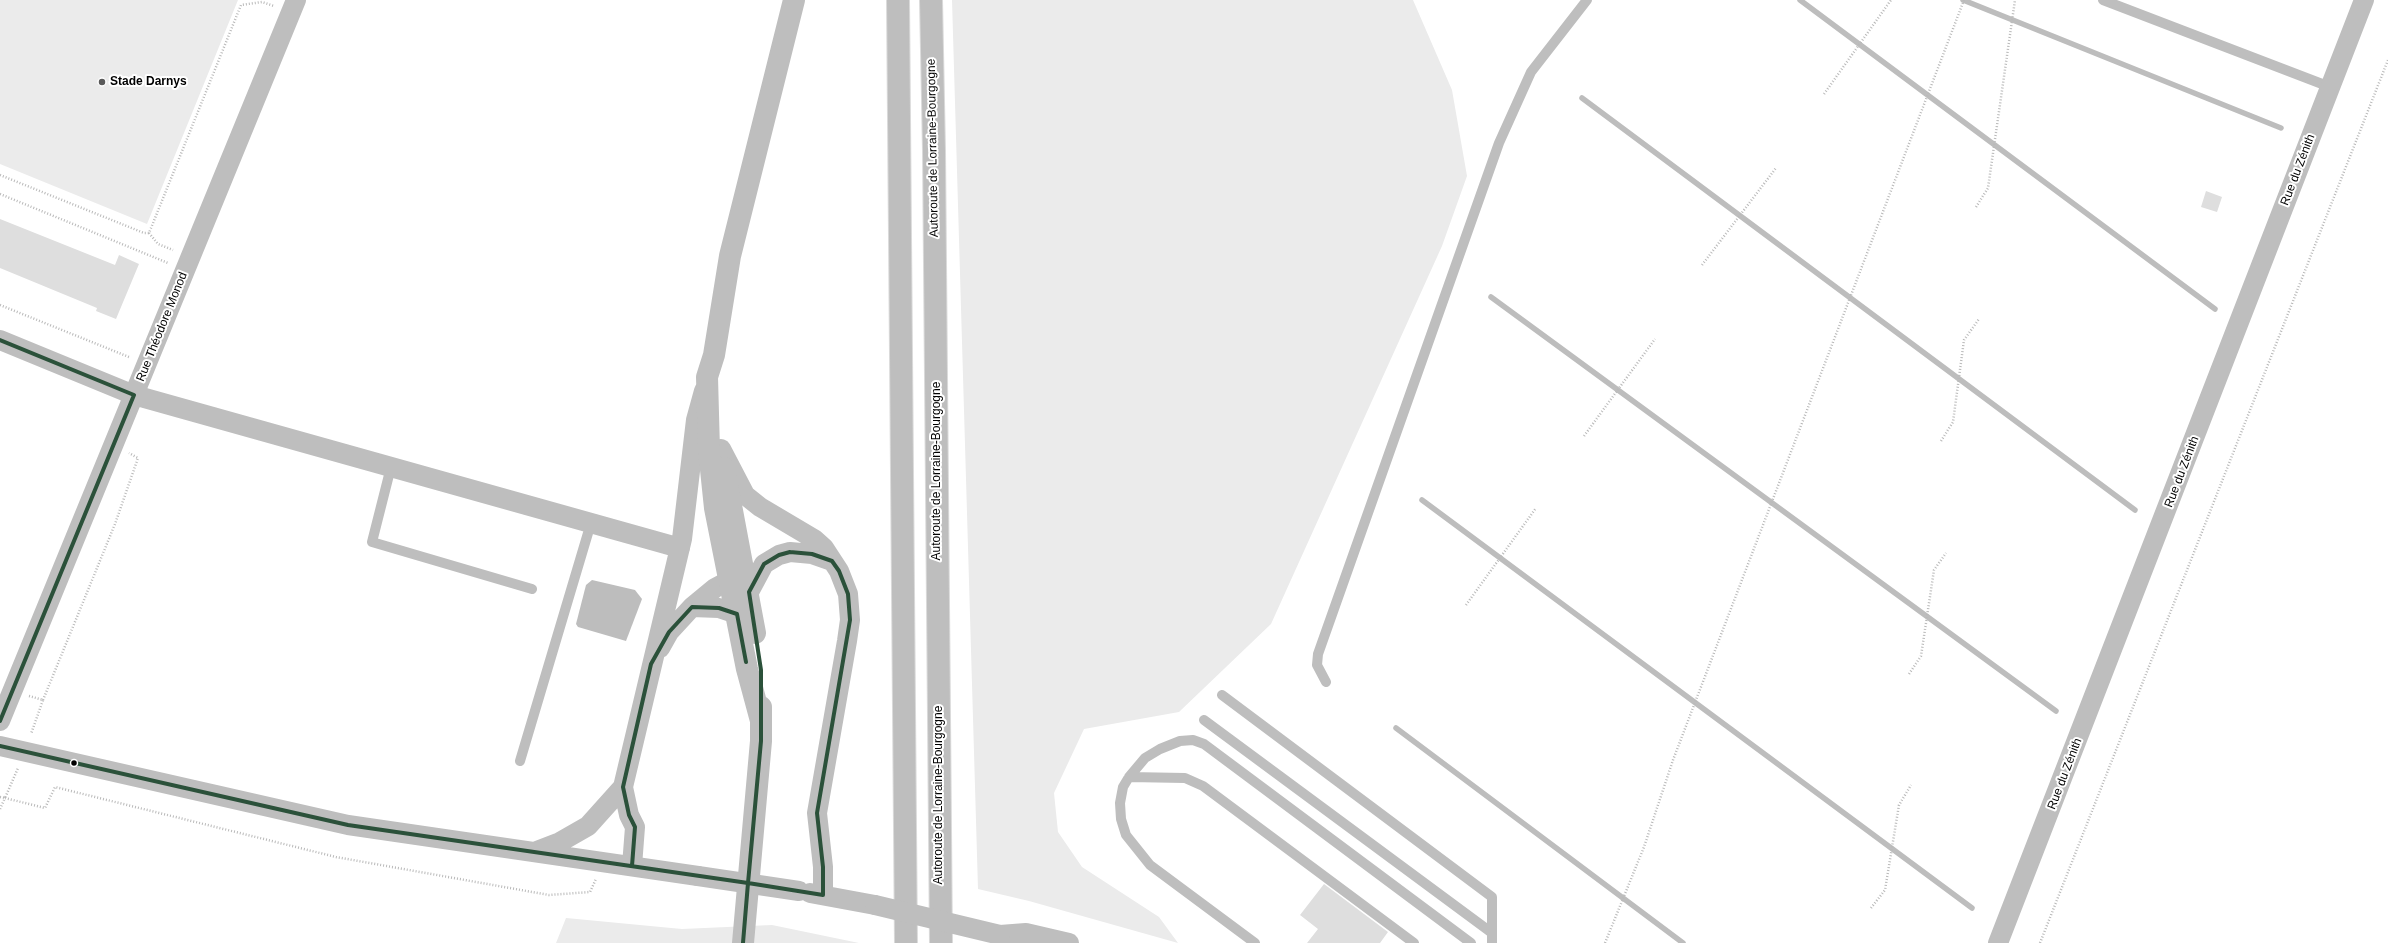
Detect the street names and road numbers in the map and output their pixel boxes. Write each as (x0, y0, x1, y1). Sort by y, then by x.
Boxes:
street label: Autoroute de Lorraine-Bourgogne (924, 58, 942, 238)
street label: Rue du Zénith (2278, 132, 2318, 208)
street label: Rue Théodore Monod (133, 270, 191, 384)
street label: Autoroute de Lorraine-Bourgogne (930, 382, 944, 560)
street label: Rue du Zénith (2162, 434, 2202, 510)
street label: Autoroute de Lorraine-Bourgogne (932, 706, 946, 884)
street label: Rue du Zénith (2045, 736, 2085, 812)

